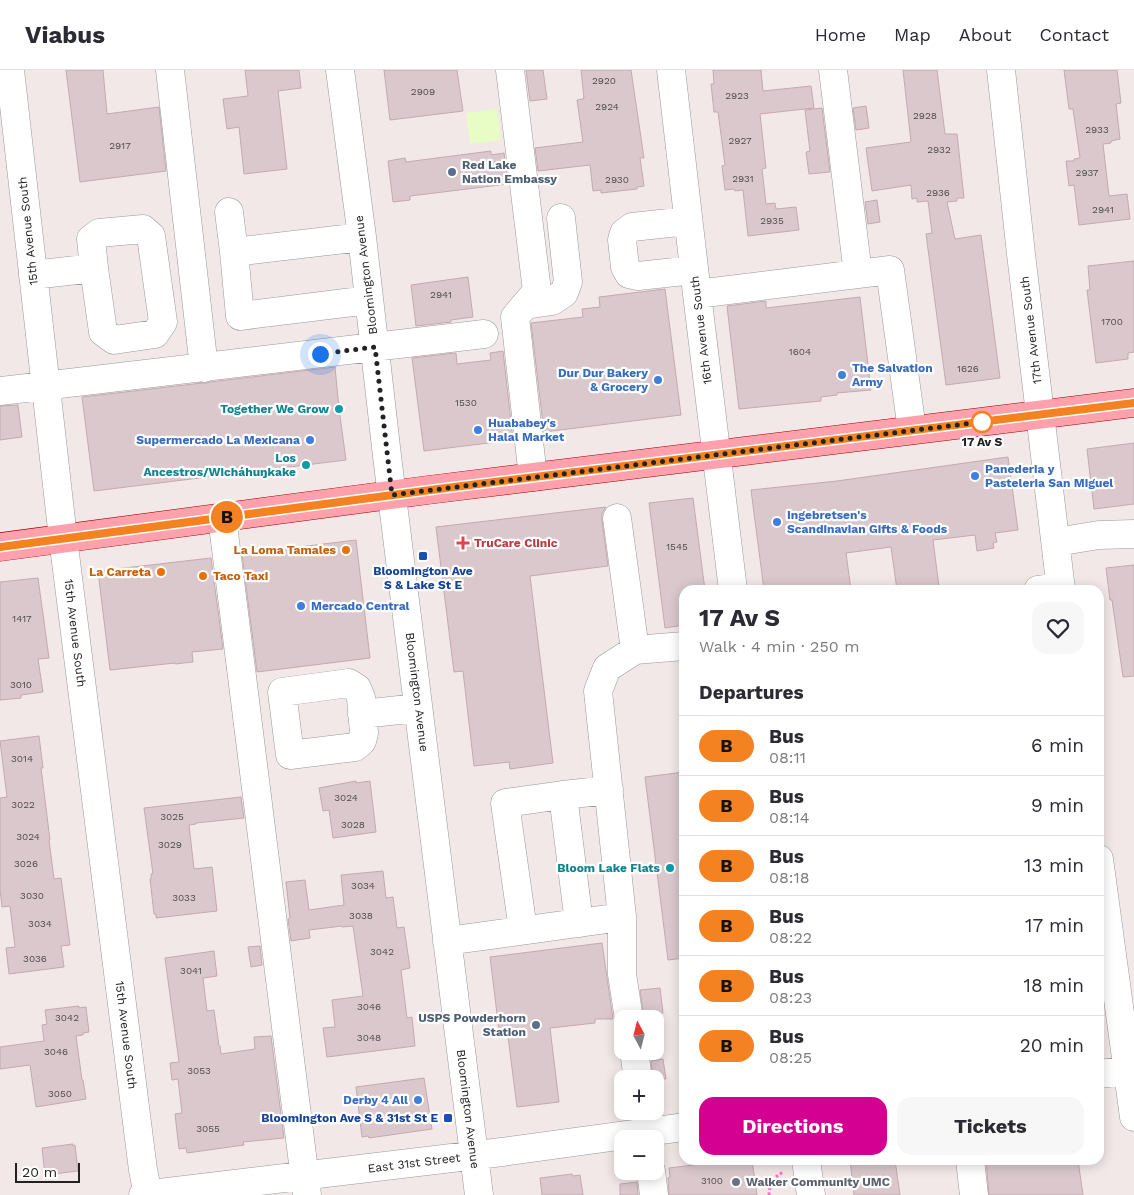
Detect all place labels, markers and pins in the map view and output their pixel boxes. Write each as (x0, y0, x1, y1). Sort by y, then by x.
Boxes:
place label: Red Lake Nation Embassy (462, 158, 557, 186)
marker: Red Lake Nation Embassy (446, 166, 458, 178)
place label: The Salvation Army (852, 361, 933, 389)
place label: Dur Dur Bakery & Grocery (558, 366, 648, 394)
marker: The Salvation Army (836, 369, 848, 381)
marker: Dur Dur Bakery & Grocery (652, 374, 664, 386)
place label: Together We Grow (220, 402, 329, 416)
marker: Together We Grow (333, 403, 345, 415)
marker: 17 Av S (971, 411, 993, 433)
place label: Huababey's Halal Market (488, 416, 565, 444)
marker: Huababey's Halal Market (472, 424, 484, 436)
place label: Supermercado La Mexicana (136, 433, 300, 447)
marker: Supermercado La Mexicana (304, 434, 316, 446)
place label: 17 Av S (962, 435, 1003, 449)
place label: Los Ancestros/Wicháhuŋkake (143, 451, 297, 479)
marker: Los Ancestros/Wicháhuŋkake (300, 459, 312, 471)
place label: Panederia y Pasteleria San Miguel (985, 462, 1113, 490)
marker: Panederia y Pasteleria San Miguel (969, 470, 981, 482)
place label: Ingebretsen's Scandinavian Gifts & Foods (787, 508, 948, 536)
marker: Ingebretsen's Scandinavian Gifts & Foods (771, 516, 783, 528)
marker: TruCare Clinic (456, 536, 470, 550)
place label: TruCare Clinic (474, 536, 558, 550)
place label: La Loma Tamales (234, 543, 337, 557)
marker: La Loma Tamales (340, 544, 352, 556)
marker: Bloomington Ave S & Lake St E (417, 550, 429, 562)
place label: Bloomington Ave S & Lake St E (373, 564, 473, 592)
place label: La Carreta (89, 565, 151, 579)
marker: La Carreta (155, 566, 167, 578)
place label: Taco Taxi (213, 569, 268, 583)
marker: Taco Taxi (197, 570, 209, 582)
place label: Mercado Central (311, 599, 410, 613)
marker: Mercado Central (295, 600, 307, 612)
place label: Bloom Lake Flats (557, 861, 661, 875)
marker: Bloom Lake Flats (664, 862, 676, 874)
place label: USPS Powderhorn Station (418, 1011, 526, 1039)
marker: USPS Powderhorn Station (530, 1019, 542, 1031)
place label: Derby 4 All (343, 1093, 408, 1107)
marker: Derby 4 All (412, 1094, 424, 1106)
place label: Bloomington Ave S & 31st St E (261, 1111, 438, 1125)
marker: Bloomington Ave S & 31st St E (442, 1112, 454, 1124)
place label: Walker Community UMC (746, 1175, 890, 1189)
marker: Walker Community UMC (730, 1176, 742, 1188)

